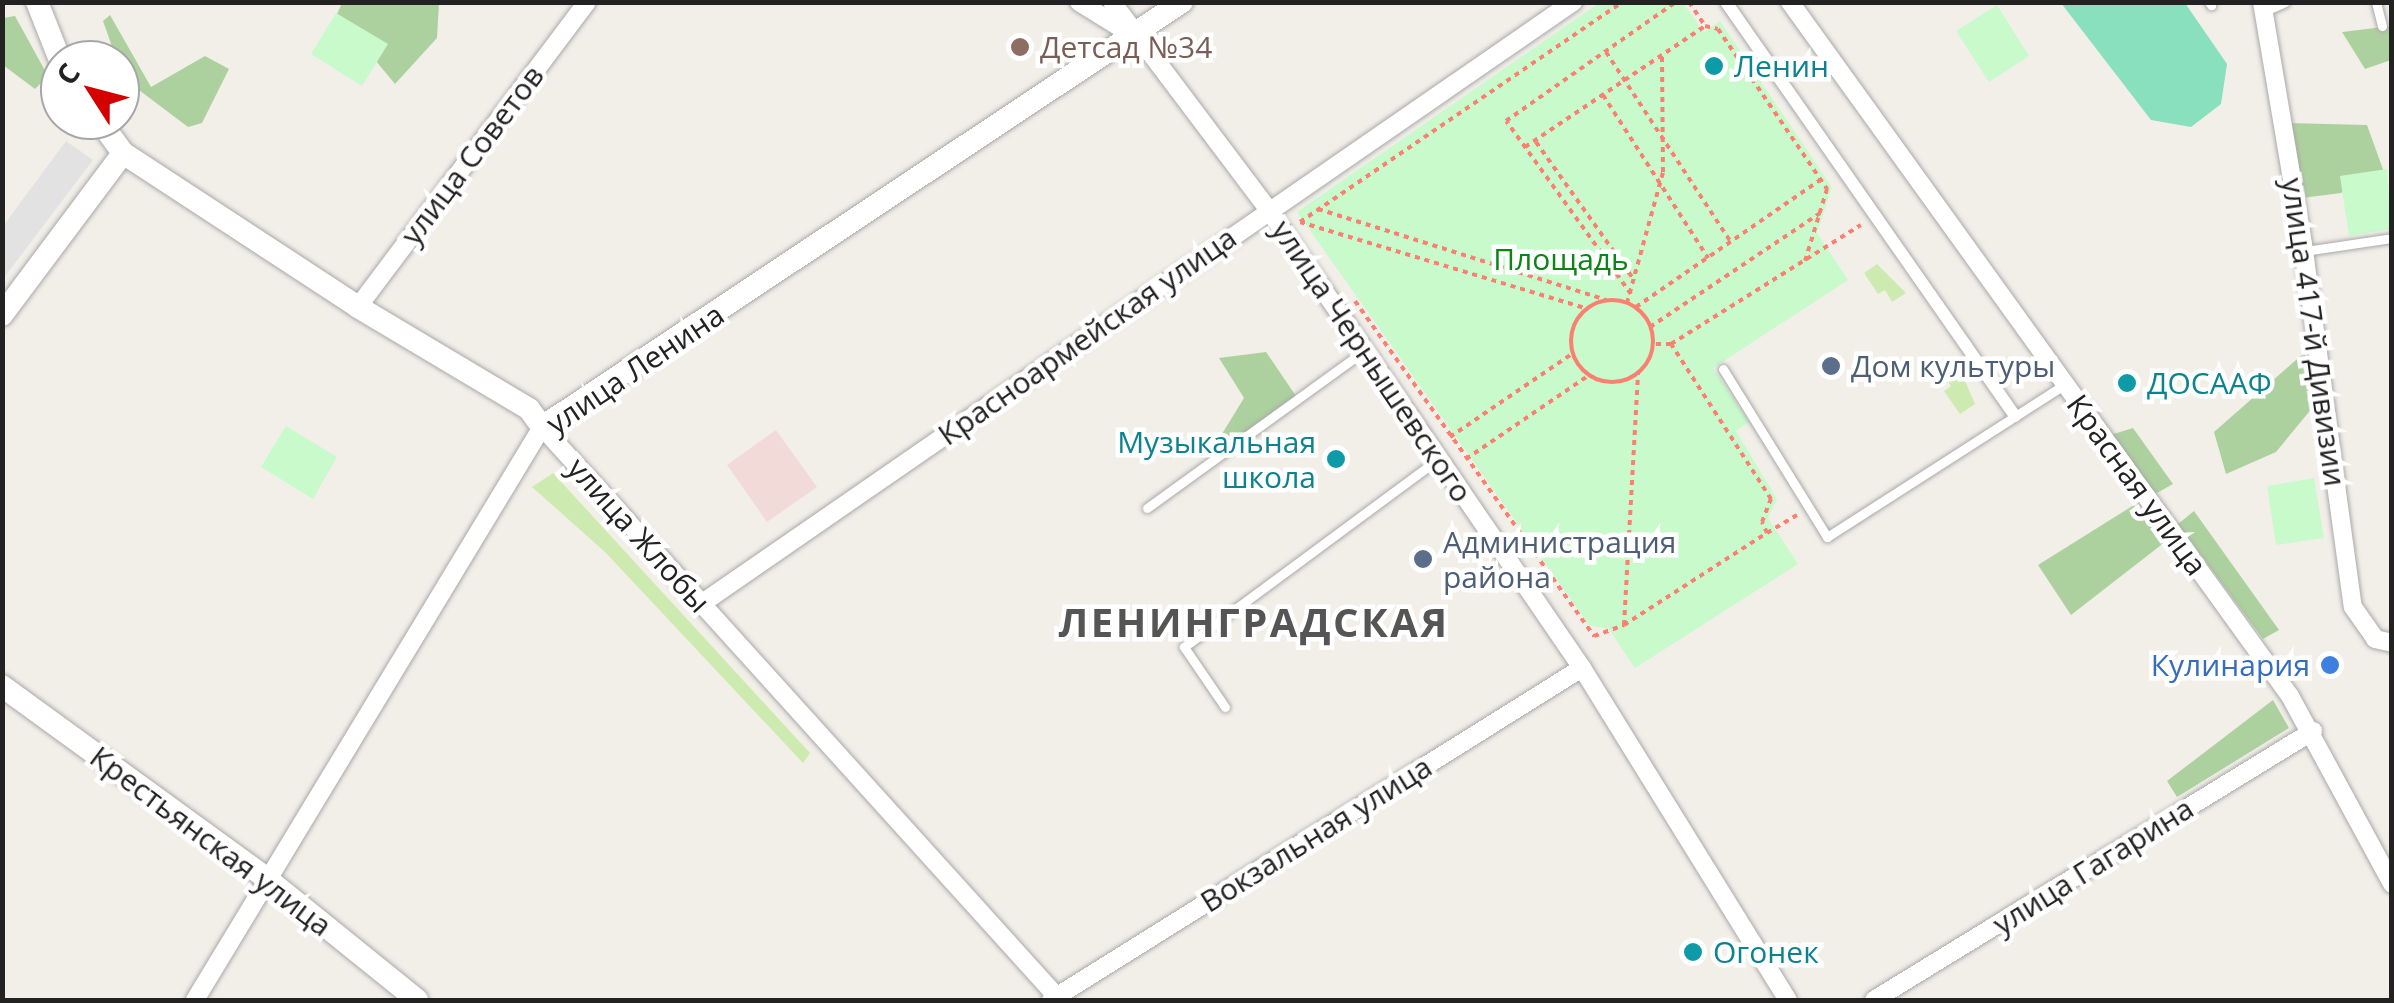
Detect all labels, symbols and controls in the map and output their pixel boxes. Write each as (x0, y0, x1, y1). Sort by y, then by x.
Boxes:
place label: Детсад №34 (1040, 29, 1212, 65)
marker: Детсад №34 (1009, 36, 1031, 58)
north arrow (40, 40, 140, 140)
place label: Ленин (1734, 48, 1829, 84)
text: С (47, 55, 88, 92)
marker: Ленин (1703, 55, 1725, 77)
street label: улица Советов (393, 58, 551, 252)
street label: улица 417-й Дивизии (2275, 175, 2353, 489)
street label: улица Чернышевского (1264, 213, 1480, 509)
street label: Красноармейская улица (931, 219, 1243, 453)
park label: Площадь (1493, 241, 1629, 277)
street label: улица Ленина (539, 296, 731, 442)
place label: Дом культуры (1851, 348, 2055, 384)
marker: Дом культуры (1820, 355, 1842, 377)
place label: ДОСААФ (2147, 365, 2272, 401)
marker: ДОСААФ (2116, 372, 2138, 394)
street label: Красная улица (2059, 388, 2215, 582)
place label: Музыкальная школа (1117, 424, 1316, 494)
marker: Музыкальная школа (1325, 448, 1347, 470)
street label: улица Жлобы (560, 450, 718, 620)
place label: Администрация района (1443, 524, 1676, 594)
marker: Администрация района (1412, 548, 1434, 570)
district label: ЛЕНИНГРАДСКАЯ (1058, 598, 1450, 646)
place label: Кулинария (2151, 647, 2310, 683)
marker: Кулинария (2319, 654, 2341, 676)
street label: Крестьянская улица (83, 738, 339, 944)
street label: Вокзальная улица (1194, 748, 1438, 920)
street label: улица Гагарина (1986, 790, 2200, 942)
place label: Огонек (1713, 934, 1819, 970)
marker: Огонек (1682, 941, 1704, 963)

